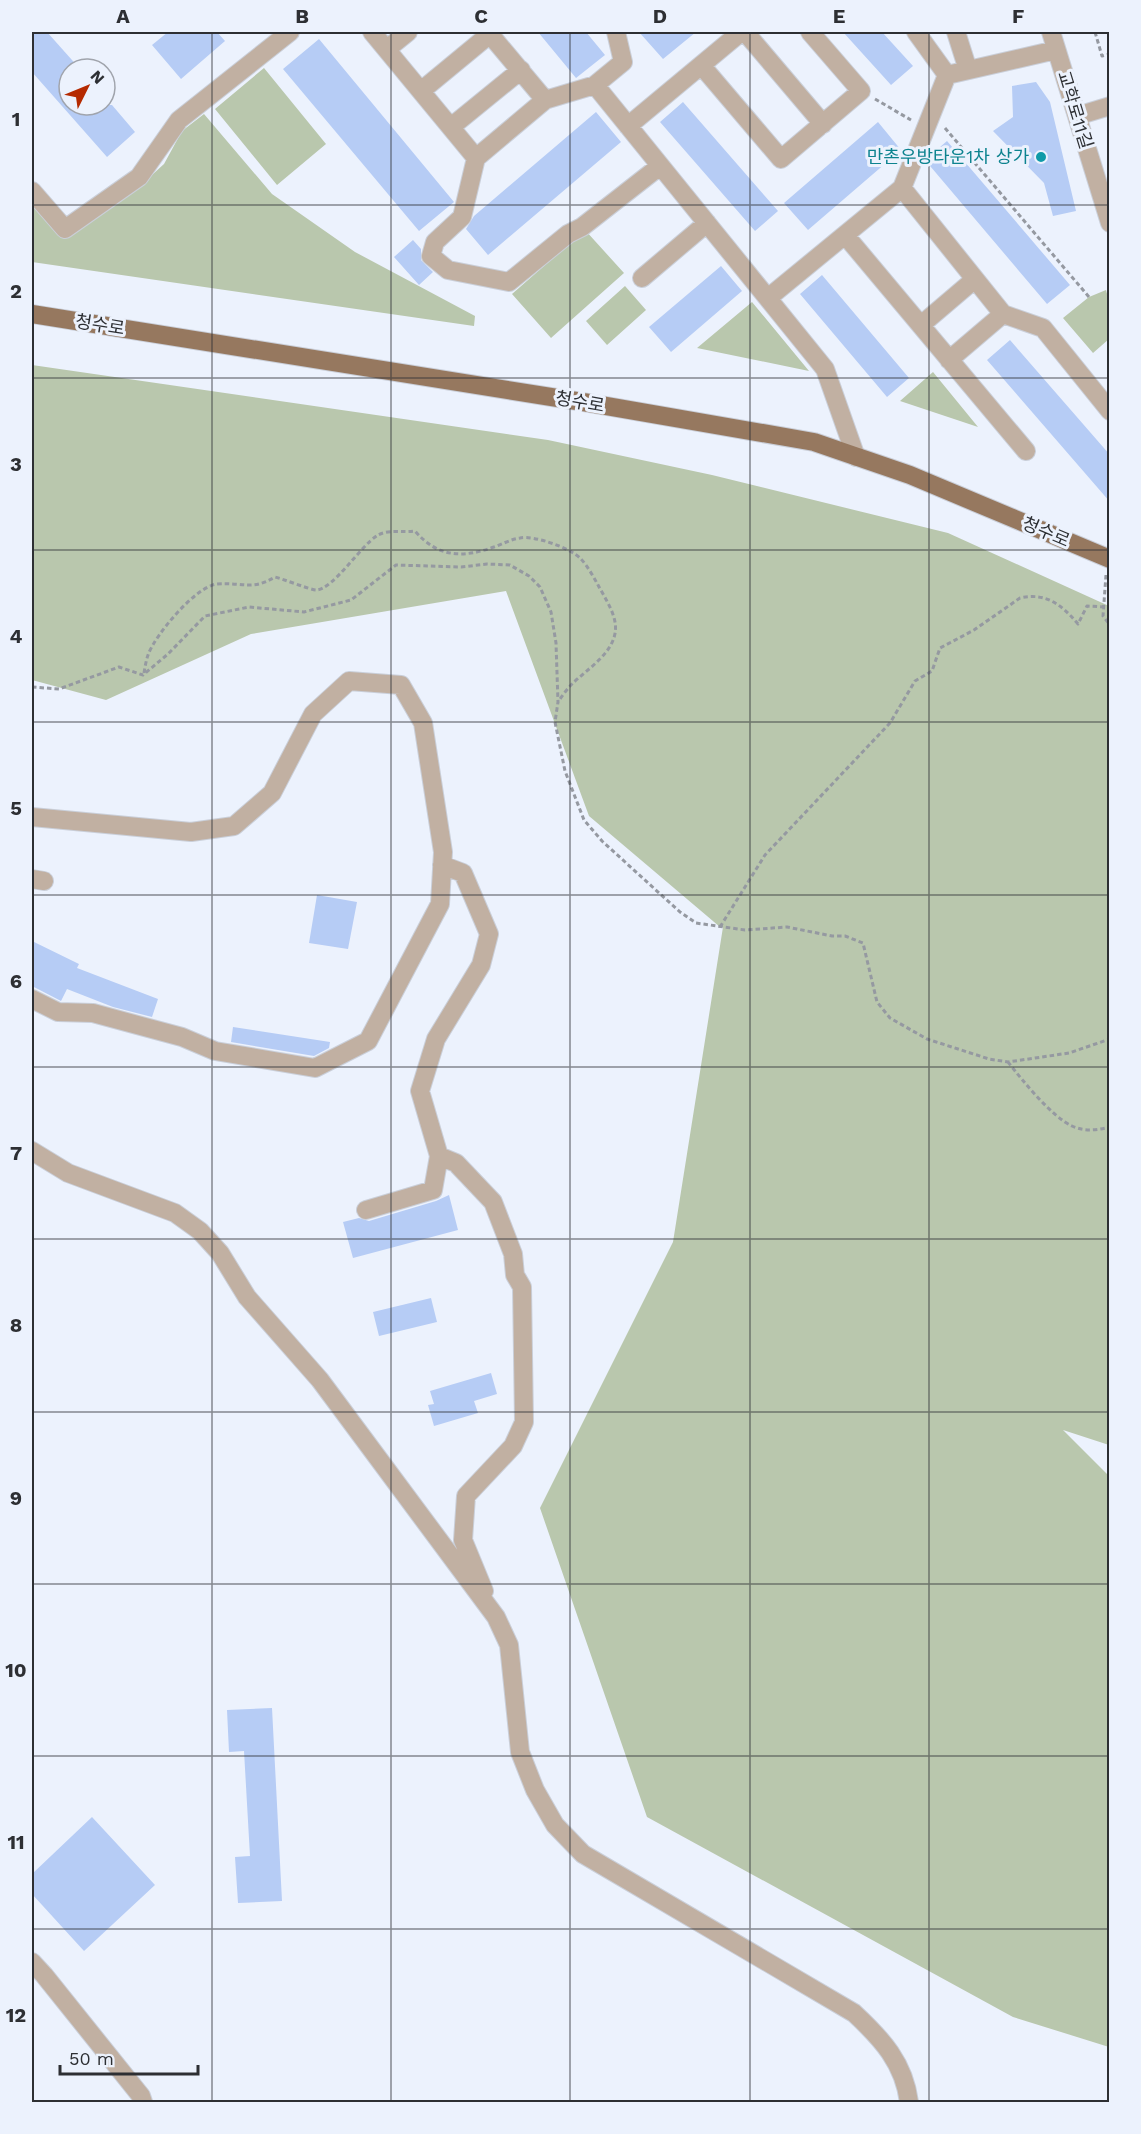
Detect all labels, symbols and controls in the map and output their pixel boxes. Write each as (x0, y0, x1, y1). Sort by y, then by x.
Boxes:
text: A (116, 4, 130, 28)
text: B (295, 4, 309, 28)
text: C (474, 4, 488, 28)
text: D (653, 4, 667, 28)
text: E (833, 4, 845, 28)
text: F (1012, 4, 1024, 28)
north arrow (57, 57, 117, 117)
text: N (87, 66, 109, 88)
street label: 교학로11길 (1054, 68, 1097, 151)
text: 1 (12, 107, 20, 131)
place label: 만촌우방타운1차 상가 (867, 146, 1029, 167)
marker: 만촌우방타운1차 상가 (1034, 150, 1048, 164)
text: 2 (10, 279, 22, 303)
street label: 청수로 (74, 310, 126, 339)
street label: 청수로 (554, 387, 606, 416)
text: 3 (10, 452, 22, 476)
street label: 청수로 (1019, 512, 1073, 551)
text: 4 (10, 624, 23, 648)
text: 5 (10, 796, 22, 820)
text: 6 (10, 969, 22, 993)
text: 7 (10, 1141, 22, 1165)
text: 8 (10, 1313, 22, 1337)
text: 9 (10, 1486, 22, 1510)
text: 10 (5, 1658, 27, 1682)
text: 11 (7, 1830, 25, 1854)
text: 12 (6, 2003, 26, 2027)
scale bar (60, 2038, 198, 2076)
text: 50 m (69, 2048, 114, 2069)

